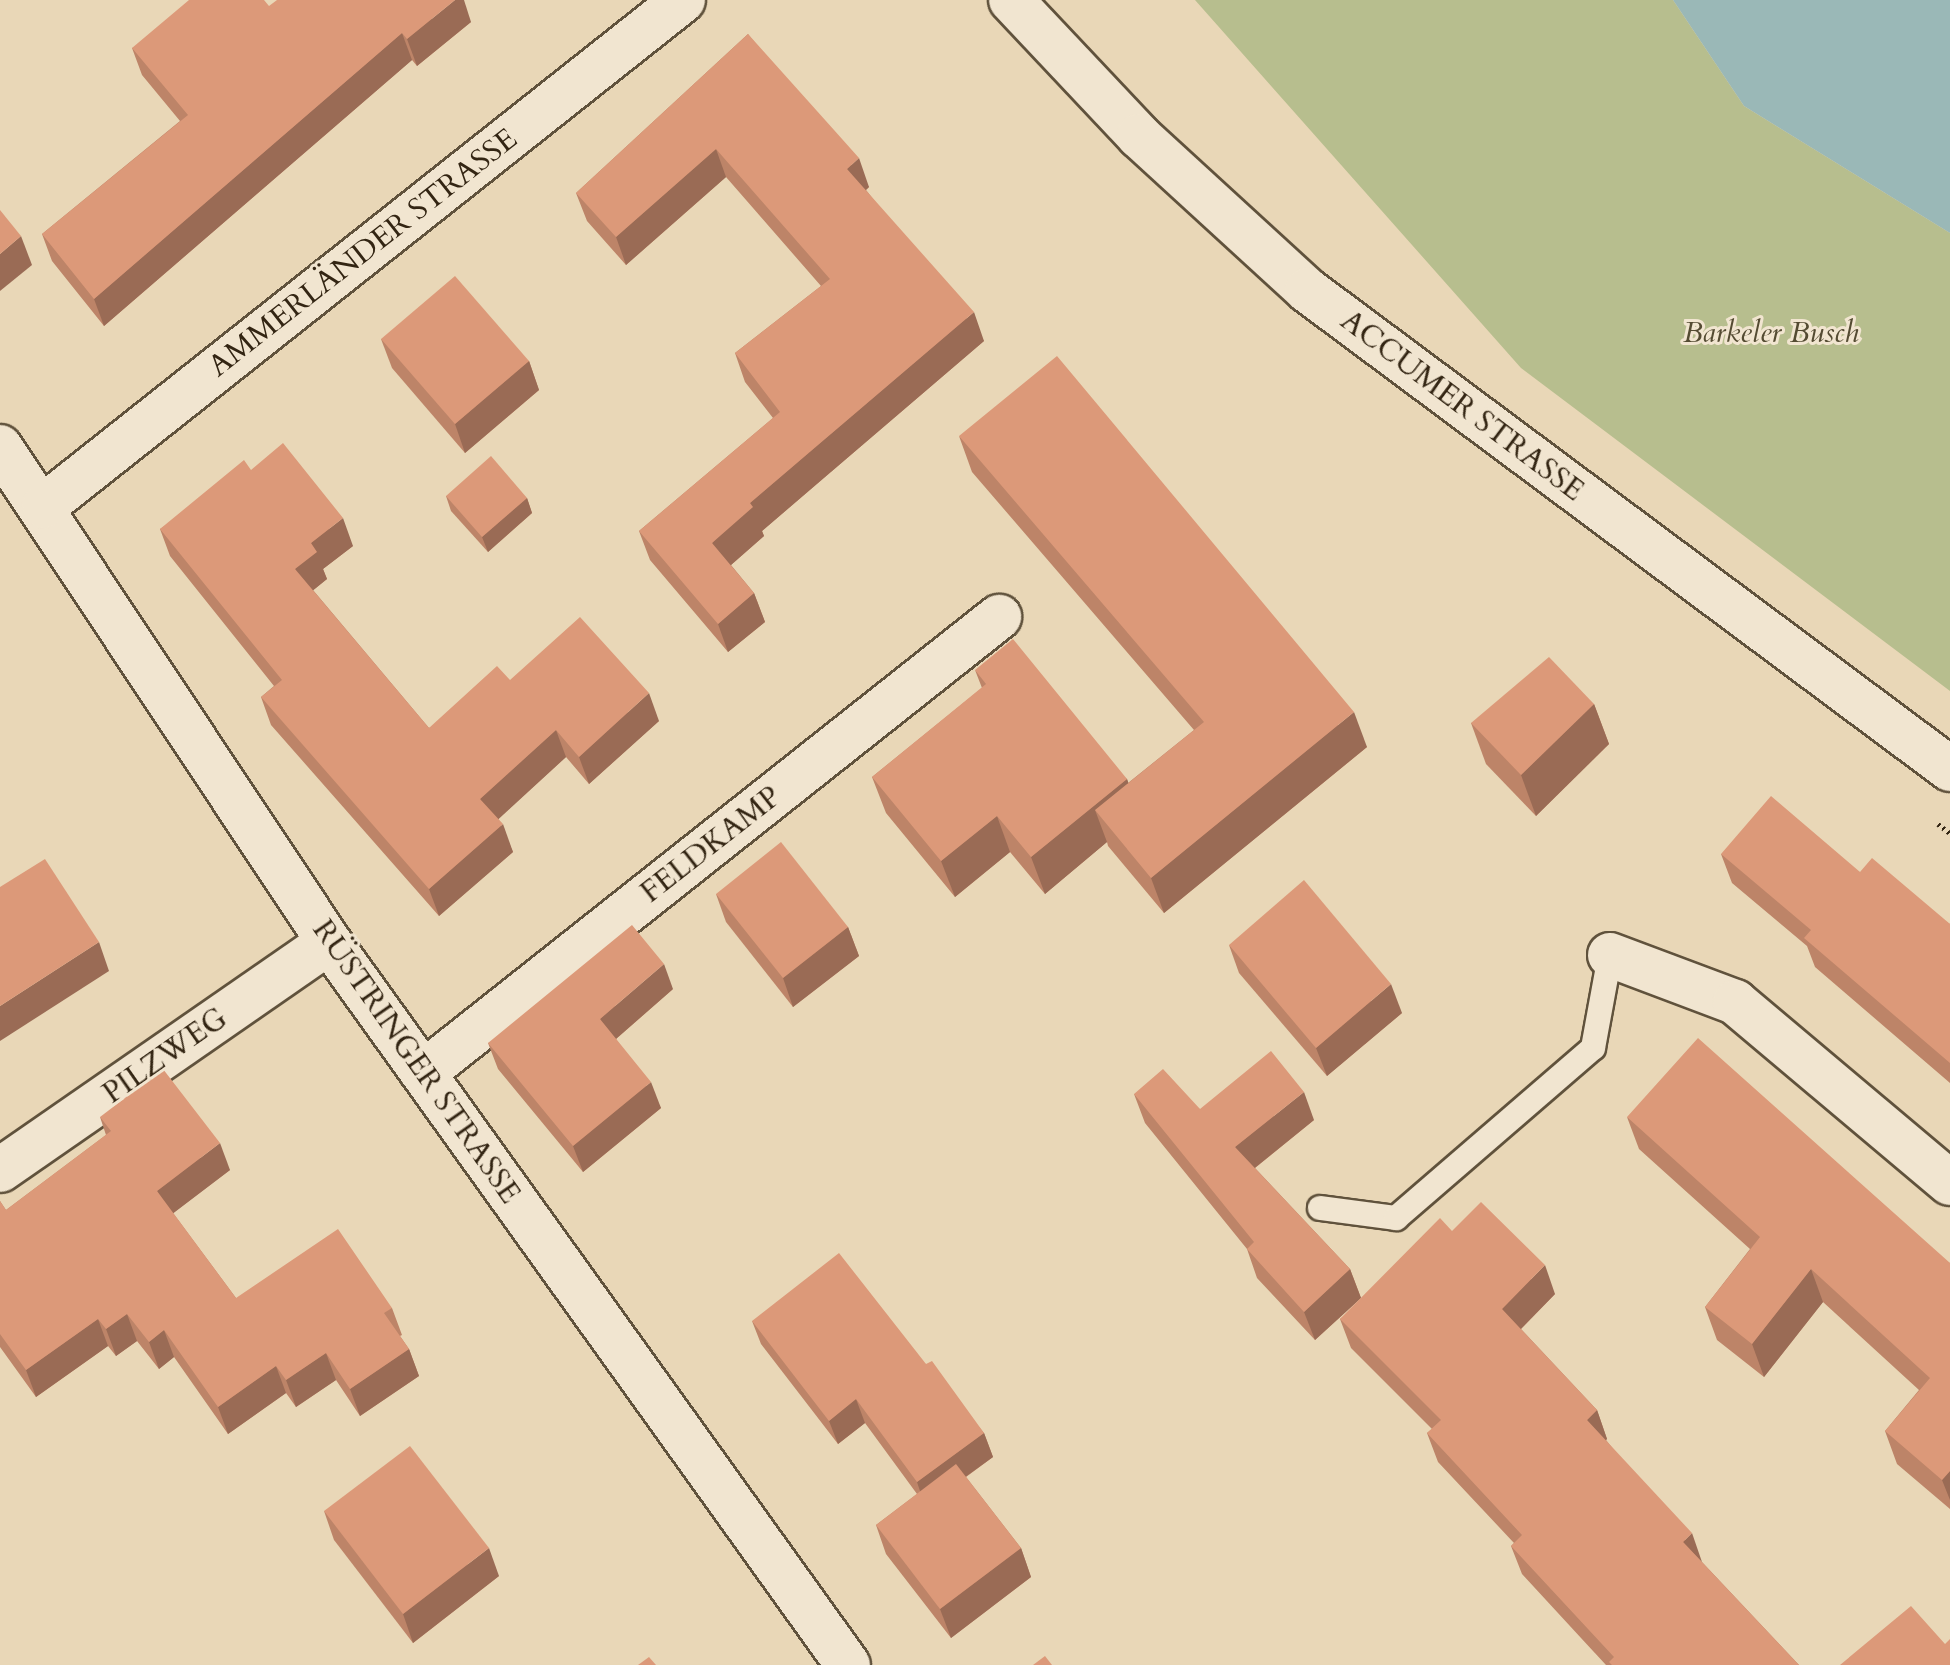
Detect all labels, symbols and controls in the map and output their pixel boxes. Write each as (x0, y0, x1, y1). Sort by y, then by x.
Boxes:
street label: AMMERLÄNDER STRASSE (202, 121, 524, 385)
street label: ACCUMER STRASSE (1333, 303, 1591, 509)
park label: Barkeler Busch (1683, 315, 1859, 351)
street label: FELDKAMP (634, 779, 788, 911)
street label: RÜSTRINGER STRASSE (304, 913, 528, 1211)
street label: PILZWEG (96, 1000, 234, 1112)

